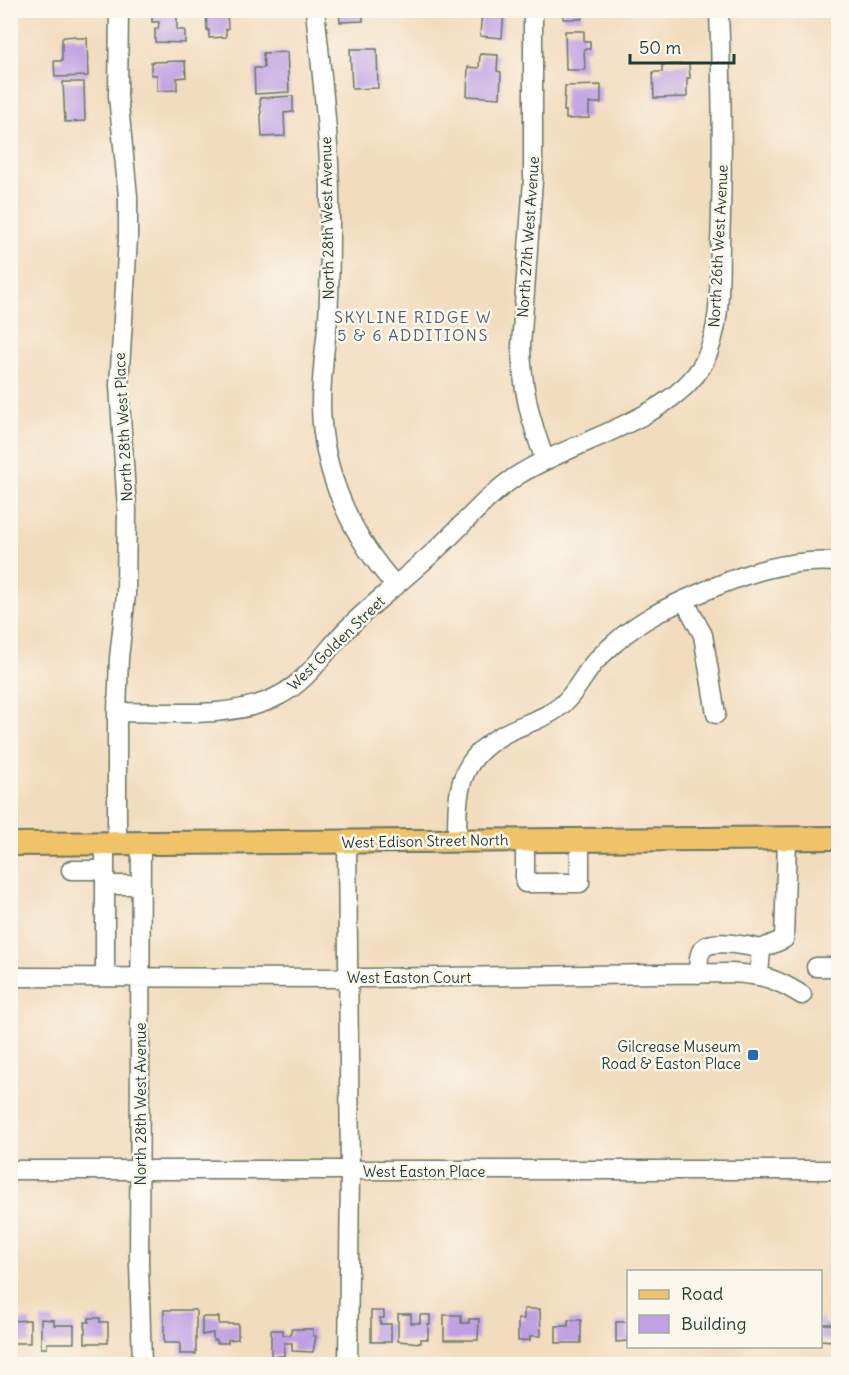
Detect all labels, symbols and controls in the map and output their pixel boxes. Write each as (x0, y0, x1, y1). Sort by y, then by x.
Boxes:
scale bar (630, 27, 734, 65)
text: 50 m (639, 36, 681, 59)
street label: North 28th West Avenue (316, 136, 338, 300)
street label: North 27th West Avenue (513, 156, 543, 318)
street label: North 26th West Avenue (704, 164, 732, 328)
district label: SKYLINE RIDGE W 5 & 6 ADDITIONS (334, 307, 492, 345)
street label: North 28th West Place (110, 352, 136, 502)
street label: West Golden Street (283, 592, 389, 694)
street label: West Edison Street North (341, 830, 509, 852)
street label: West Easton Court (347, 968, 471, 987)
street label: North 28th West Avenue (131, 1022, 150, 1186)
place label: Gilcrease Museum Road & Easton Place (601, 1037, 741, 1073)
marker: Gilcrease Museum Road & Easton Place (746, 1048, 760, 1062)
street label: West Easton Place (363, 1162, 485, 1181)
legend (627, 1270, 822, 1348)
text: Road (681, 1282, 724, 1305)
text: Building (681, 1312, 746, 1335)

